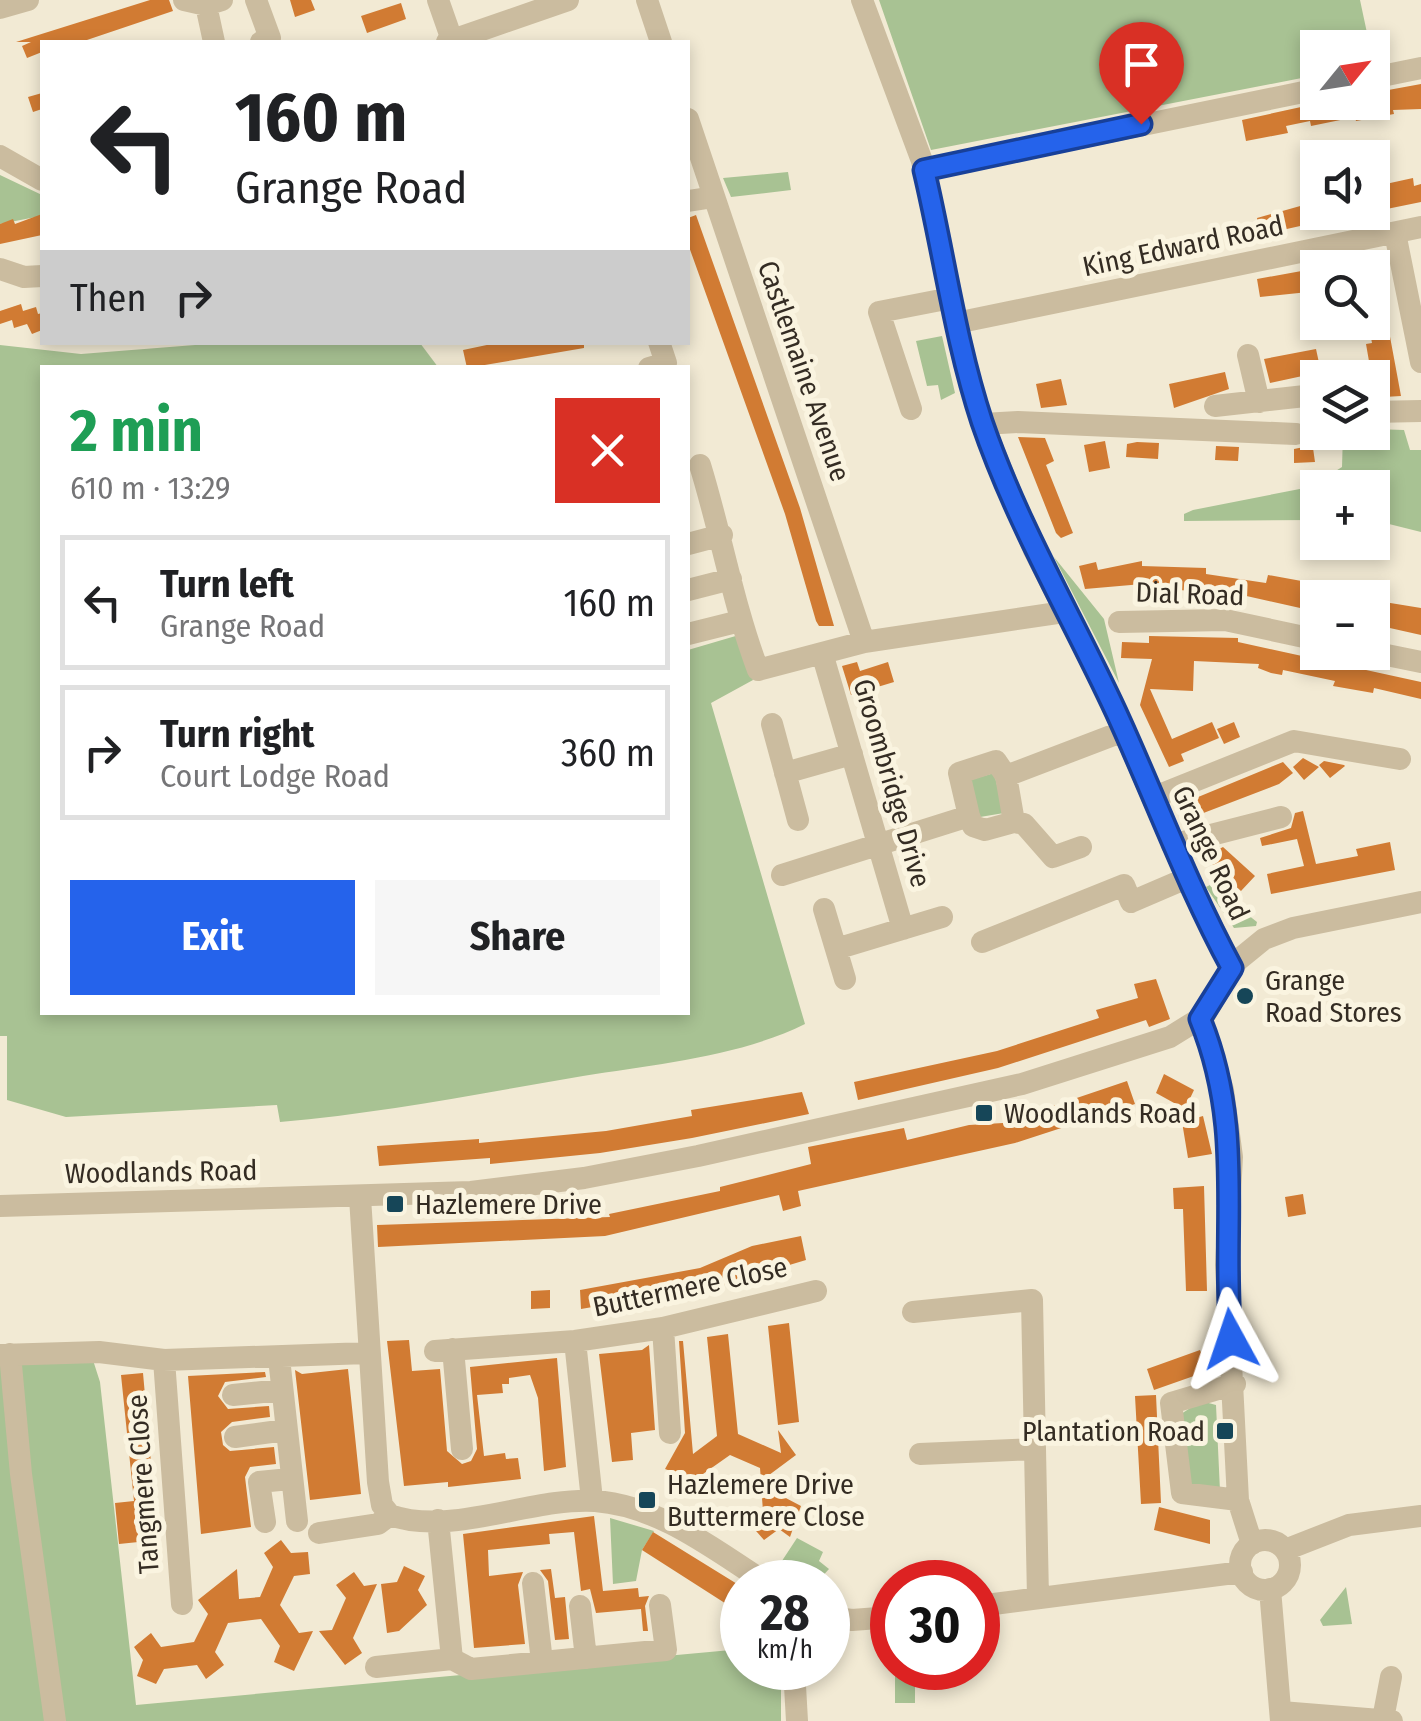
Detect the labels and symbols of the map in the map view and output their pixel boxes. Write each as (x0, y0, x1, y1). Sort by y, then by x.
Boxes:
pin (1099, 22, 1184, 125)
north arrow (1300, 30, 1390, 120)
street label: King Edward Road (1080, 209, 1286, 283)
street label: Castlemaine Avenue (751, 256, 857, 486)
street label: Dial Road (1135, 576, 1245, 612)
street label: Groombridge Drive (846, 675, 938, 891)
street label: Grange Road (1165, 781, 1257, 925)
place label: Grange Road Stores (1265, 964, 1402, 1029)
marker: Grange Road Stores (1234, 985, 1256, 1007)
place label: Woodlands Road (1004, 1097, 1196, 1130)
marker: Woodlands Road (973, 1102, 995, 1124)
street label: Woodlands Road (64, 1154, 258, 1190)
place label: Hazlemere Drive (415, 1188, 602, 1221)
marker: Hazlemere Drive (384, 1193, 406, 1215)
street label: Buttermere Close (590, 1250, 790, 1324)
position arrow (1179, 1287, 1283, 1391)
street label: Tangmere Close (120, 1393, 166, 1575)
place label: Plantation Road (1022, 1415, 1205, 1448)
marker: Plantation Road (1214, 1420, 1236, 1442)
place label: Hazlemere Drive Buttermere Close (667, 1468, 865, 1533)
marker: Hazlemere Drive Buttermere Close (636, 1489, 658, 1511)
speed limit sign: 30 (870, 1560, 1000, 1690)

